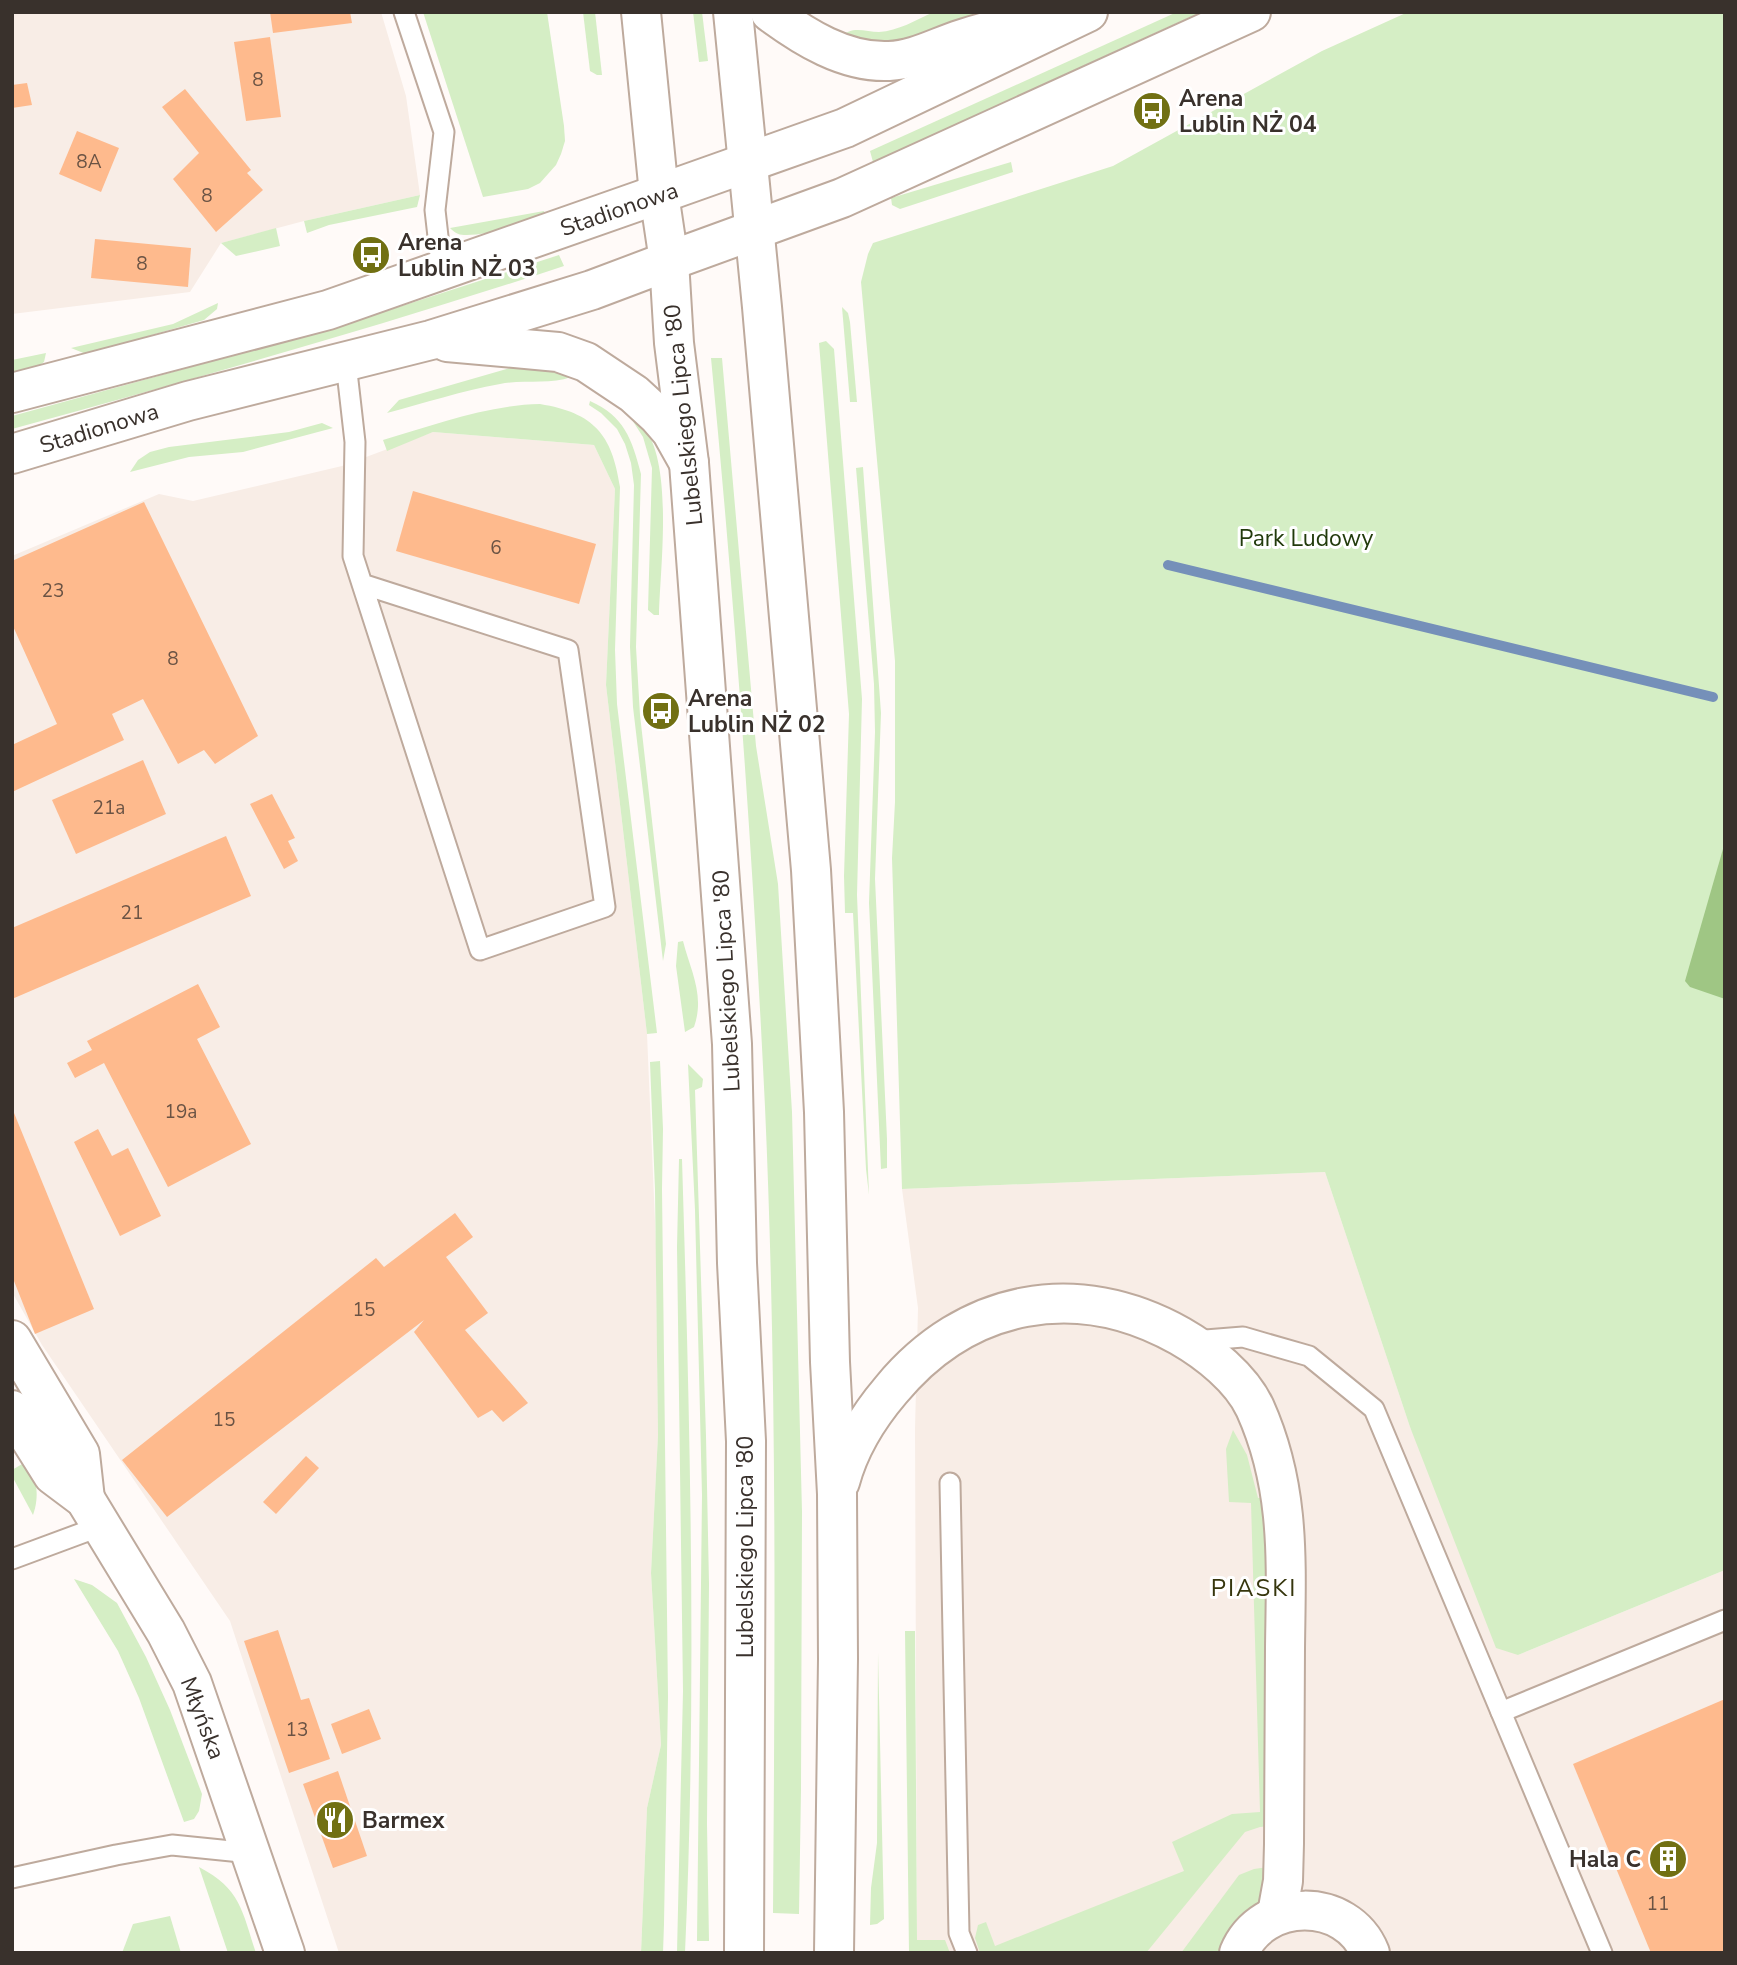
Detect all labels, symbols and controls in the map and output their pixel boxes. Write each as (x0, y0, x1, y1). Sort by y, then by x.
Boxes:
house number: 8 (252, 67, 264, 93)
place label: Arena Lublin NŻ 04 (1179, 83, 1317, 140)
bus stop icon: Arena Lublin NŻ 04 (1131, 90, 1173, 132)
house number: 8A (76, 149, 102, 175)
street label: Stadionowa (556, 175, 682, 244)
house number: 8 (201, 183, 213, 209)
place label: Arena Lublin NŻ 03 (398, 227, 536, 284)
bus stop icon: Arena Lublin NŻ 03 (350, 234, 392, 276)
house number: 8 (136, 251, 148, 277)
street label: Lubelskiego Lipca '80 (656, 303, 711, 527)
street label: Stadionowa (36, 396, 162, 461)
park label: Park Ludowy (1239, 523, 1373, 554)
house number: 6 (490, 535, 502, 561)
house number: 23 (42, 578, 64, 604)
house number: 8 (167, 646, 179, 672)
place label: Arena Lublin NŻ 02 (688, 683, 826, 740)
bus stop icon: Arena Lublin NŻ 02 (640, 690, 682, 732)
house number: 21a (93, 795, 125, 821)
street label: Lubelskiego Lipca '80 (705, 869, 748, 1093)
house number: 21 (121, 900, 143, 926)
house number: 19a (165, 1099, 197, 1125)
house number: 15 (353, 1297, 375, 1323)
house number: 15 (213, 1407, 235, 1433)
street label: Lubelskiego Lipca '80 (730, 1436, 761, 1658)
district label: PIASKI (1211, 1572, 1297, 1604)
street label: Młyńska (173, 1673, 232, 1764)
house number: 13 (286, 1717, 308, 1743)
restaurant icon: Barmex (314, 1799, 356, 1841)
place label: Barmex (362, 1805, 445, 1836)
building icon: Hala C (1647, 1838, 1689, 1880)
place label: Hala C (1569, 1844, 1641, 1875)
house number: 11 (1647, 1891, 1669, 1917)

